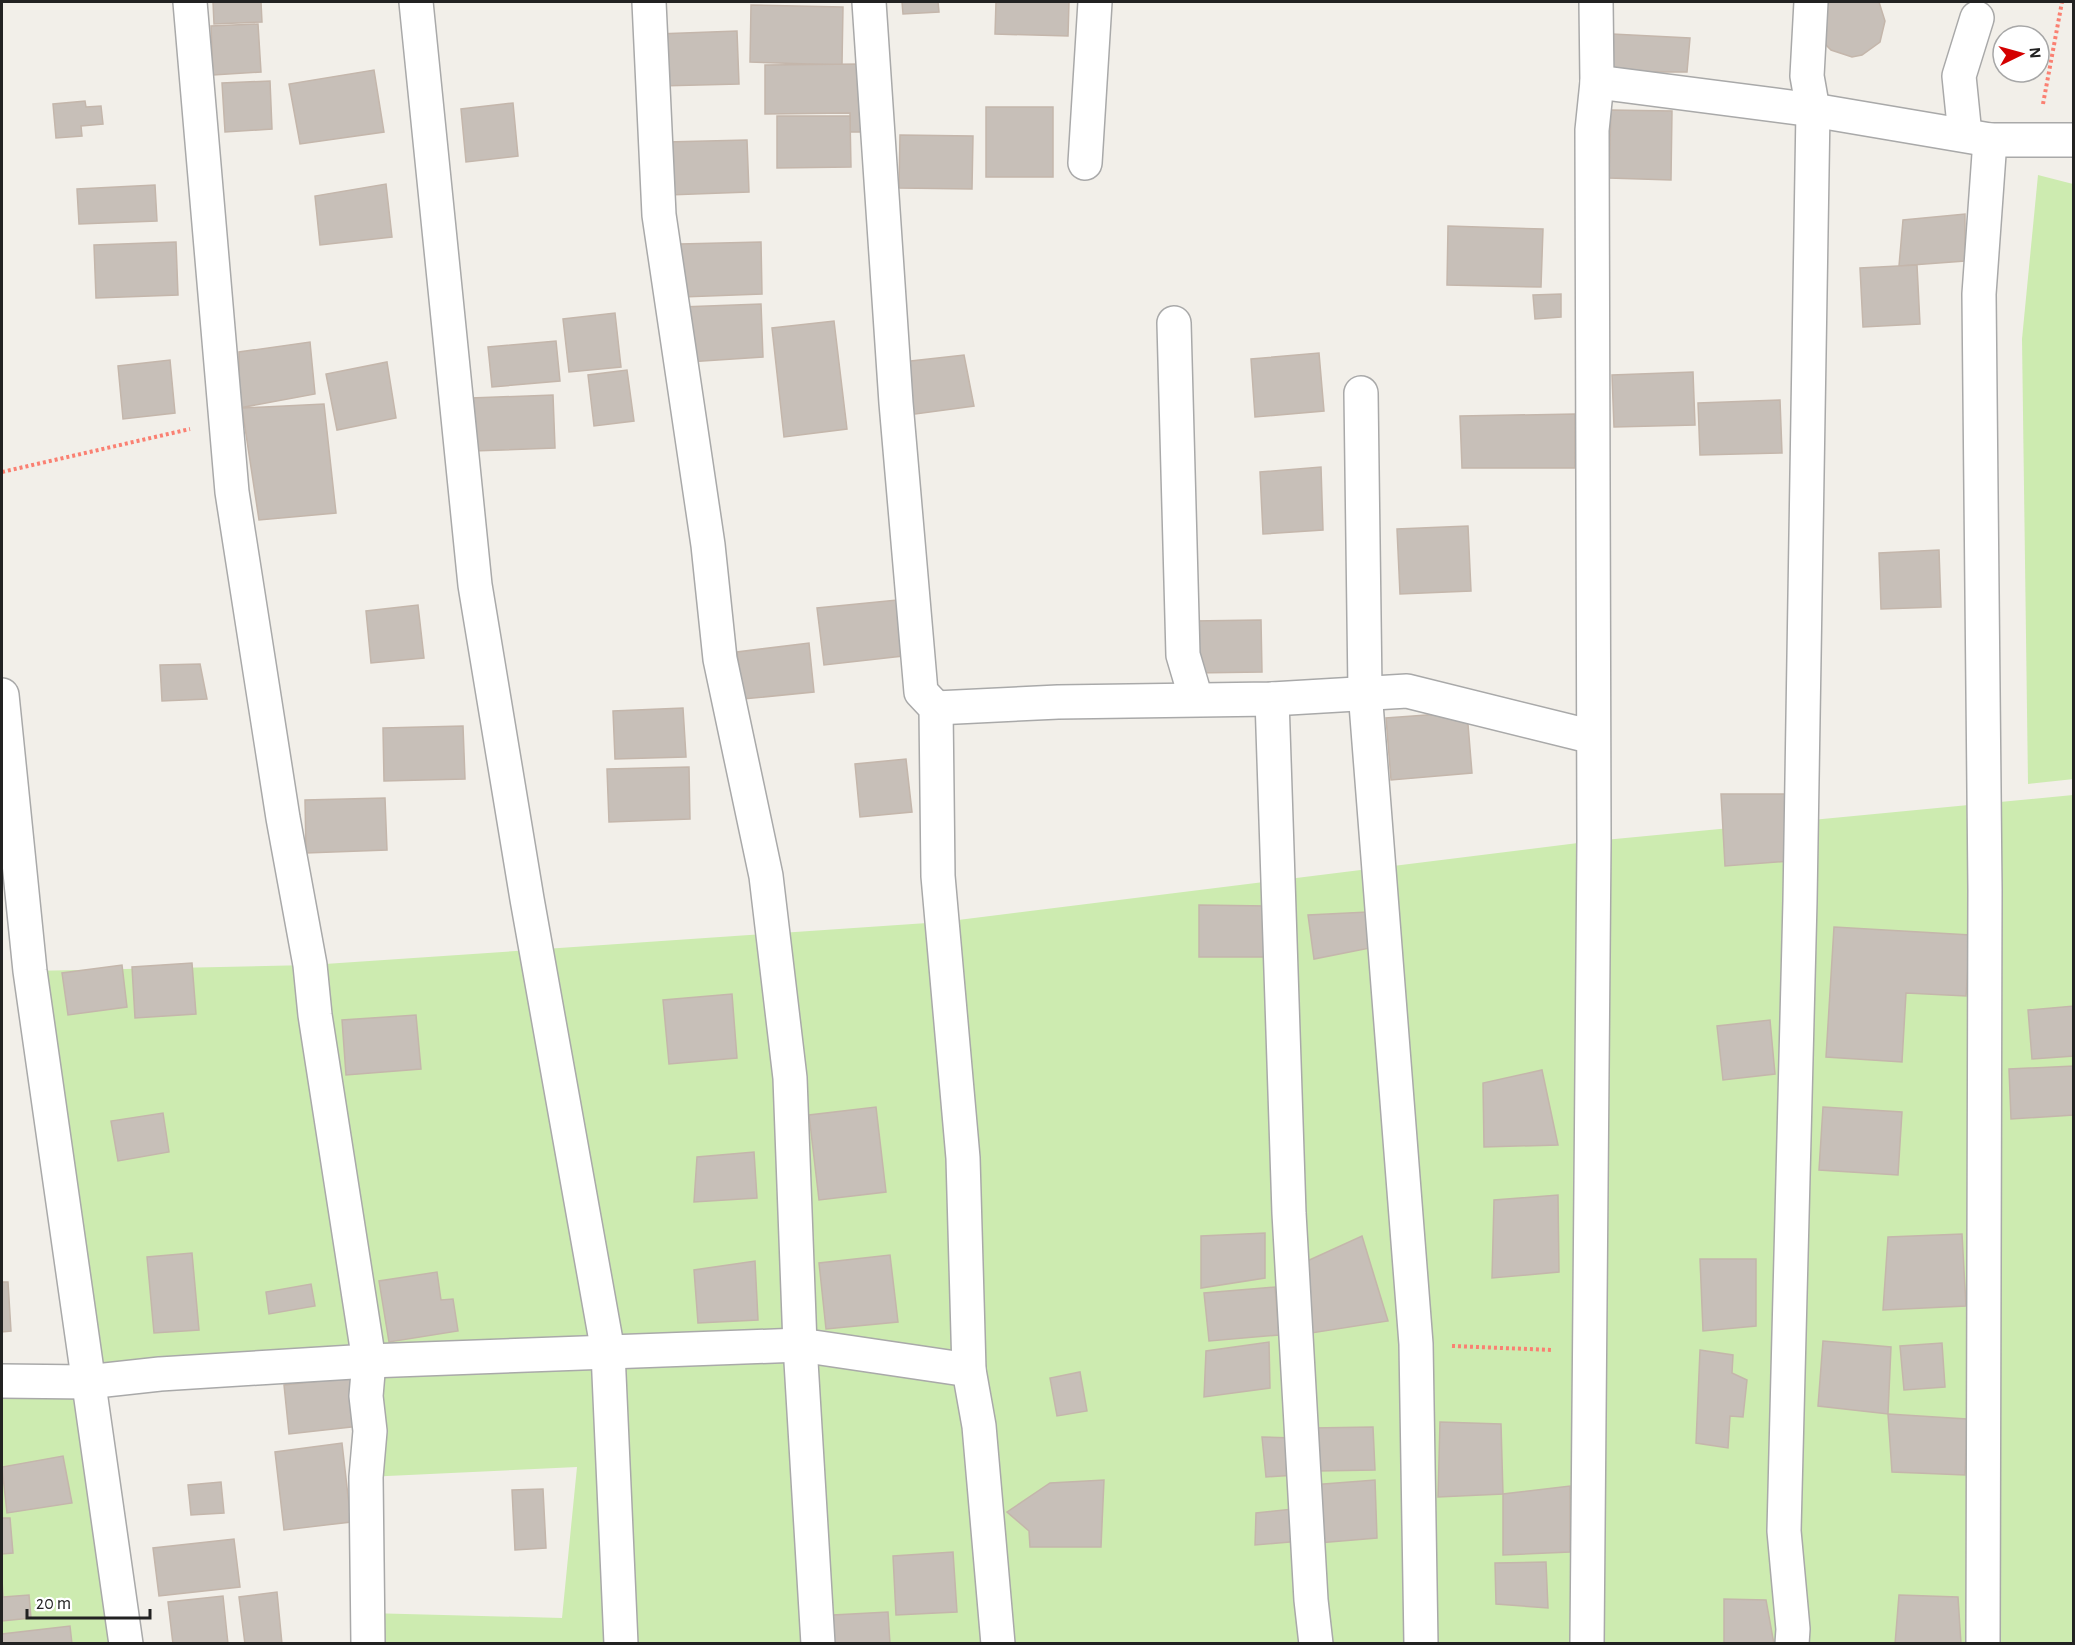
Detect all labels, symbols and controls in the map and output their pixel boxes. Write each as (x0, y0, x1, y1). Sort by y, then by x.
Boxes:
north arrow (1991, 24, 2051, 84)
text: N (2026, 47, 2043, 59)
scale bar (27, 1582, 150, 1620)
text: 20 m (36, 1595, 71, 1613)

